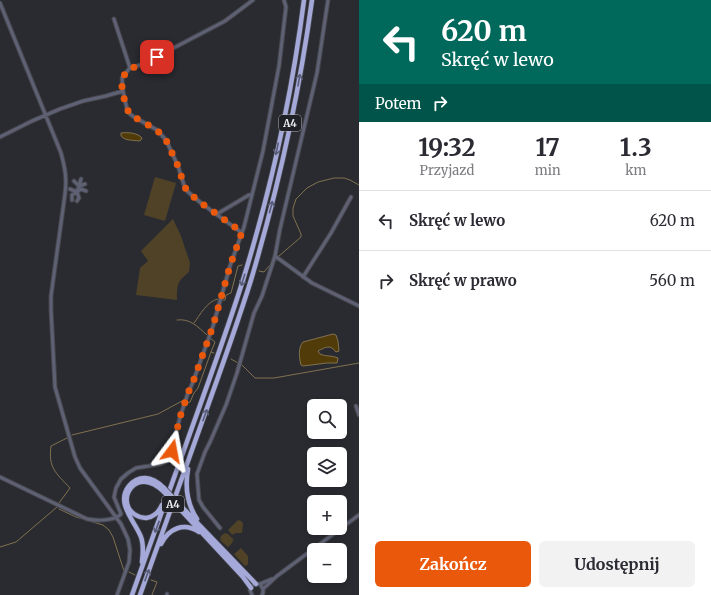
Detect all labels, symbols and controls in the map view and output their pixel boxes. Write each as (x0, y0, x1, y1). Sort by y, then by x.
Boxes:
text: 620 m (441, 13, 527, 49)
icon: left (375, 16, 427, 68)
pin (140, 40, 174, 74)
icon: arrive (146, 46, 168, 68)
text: Skręć w lewo (441, 48, 554, 71)
one-way arrow (295, 74, 303, 87)
icon: right (429, 92, 451, 114)
text: Potem (375, 94, 421, 113)
road number: A4 (279, 115, 301, 131)
text: 19:32 (418, 132, 476, 163)
text: 17 (536, 132, 560, 163)
text: 1.3 (620, 132, 652, 163)
one-way arrow (273, 142, 281, 155)
text: Przyjazd (420, 162, 474, 179)
text: min (535, 162, 561, 179)
text: km (625, 162, 646, 179)
one-way arrow (268, 201, 275, 214)
icon: left (375, 210, 397, 232)
text: Skręć w lewo (409, 211, 505, 230)
text: 620 m (650, 211, 695, 230)
icon: right (375, 270, 397, 292)
text: Skręć w prawo (409, 271, 517, 290)
text: 560 m (649, 271, 695, 290)
one-way arrow (239, 273, 246, 286)
map controls (307, 399, 347, 583)
button: search (307, 399, 347, 439)
one-way arrow (201, 409, 209, 421)
position arrow (151, 430, 193, 472)
button: layers (307, 447, 347, 487)
button: + (307, 495, 347, 535)
road number: A4 (162, 496, 184, 512)
one-way arrow (152, 521, 160, 533)
button: Zakończ (375, 541, 531, 587)
button: Udostępnij (539, 541, 695, 587)
button: − (307, 543, 347, 583)
one-way arrow (144, 570, 152, 582)

